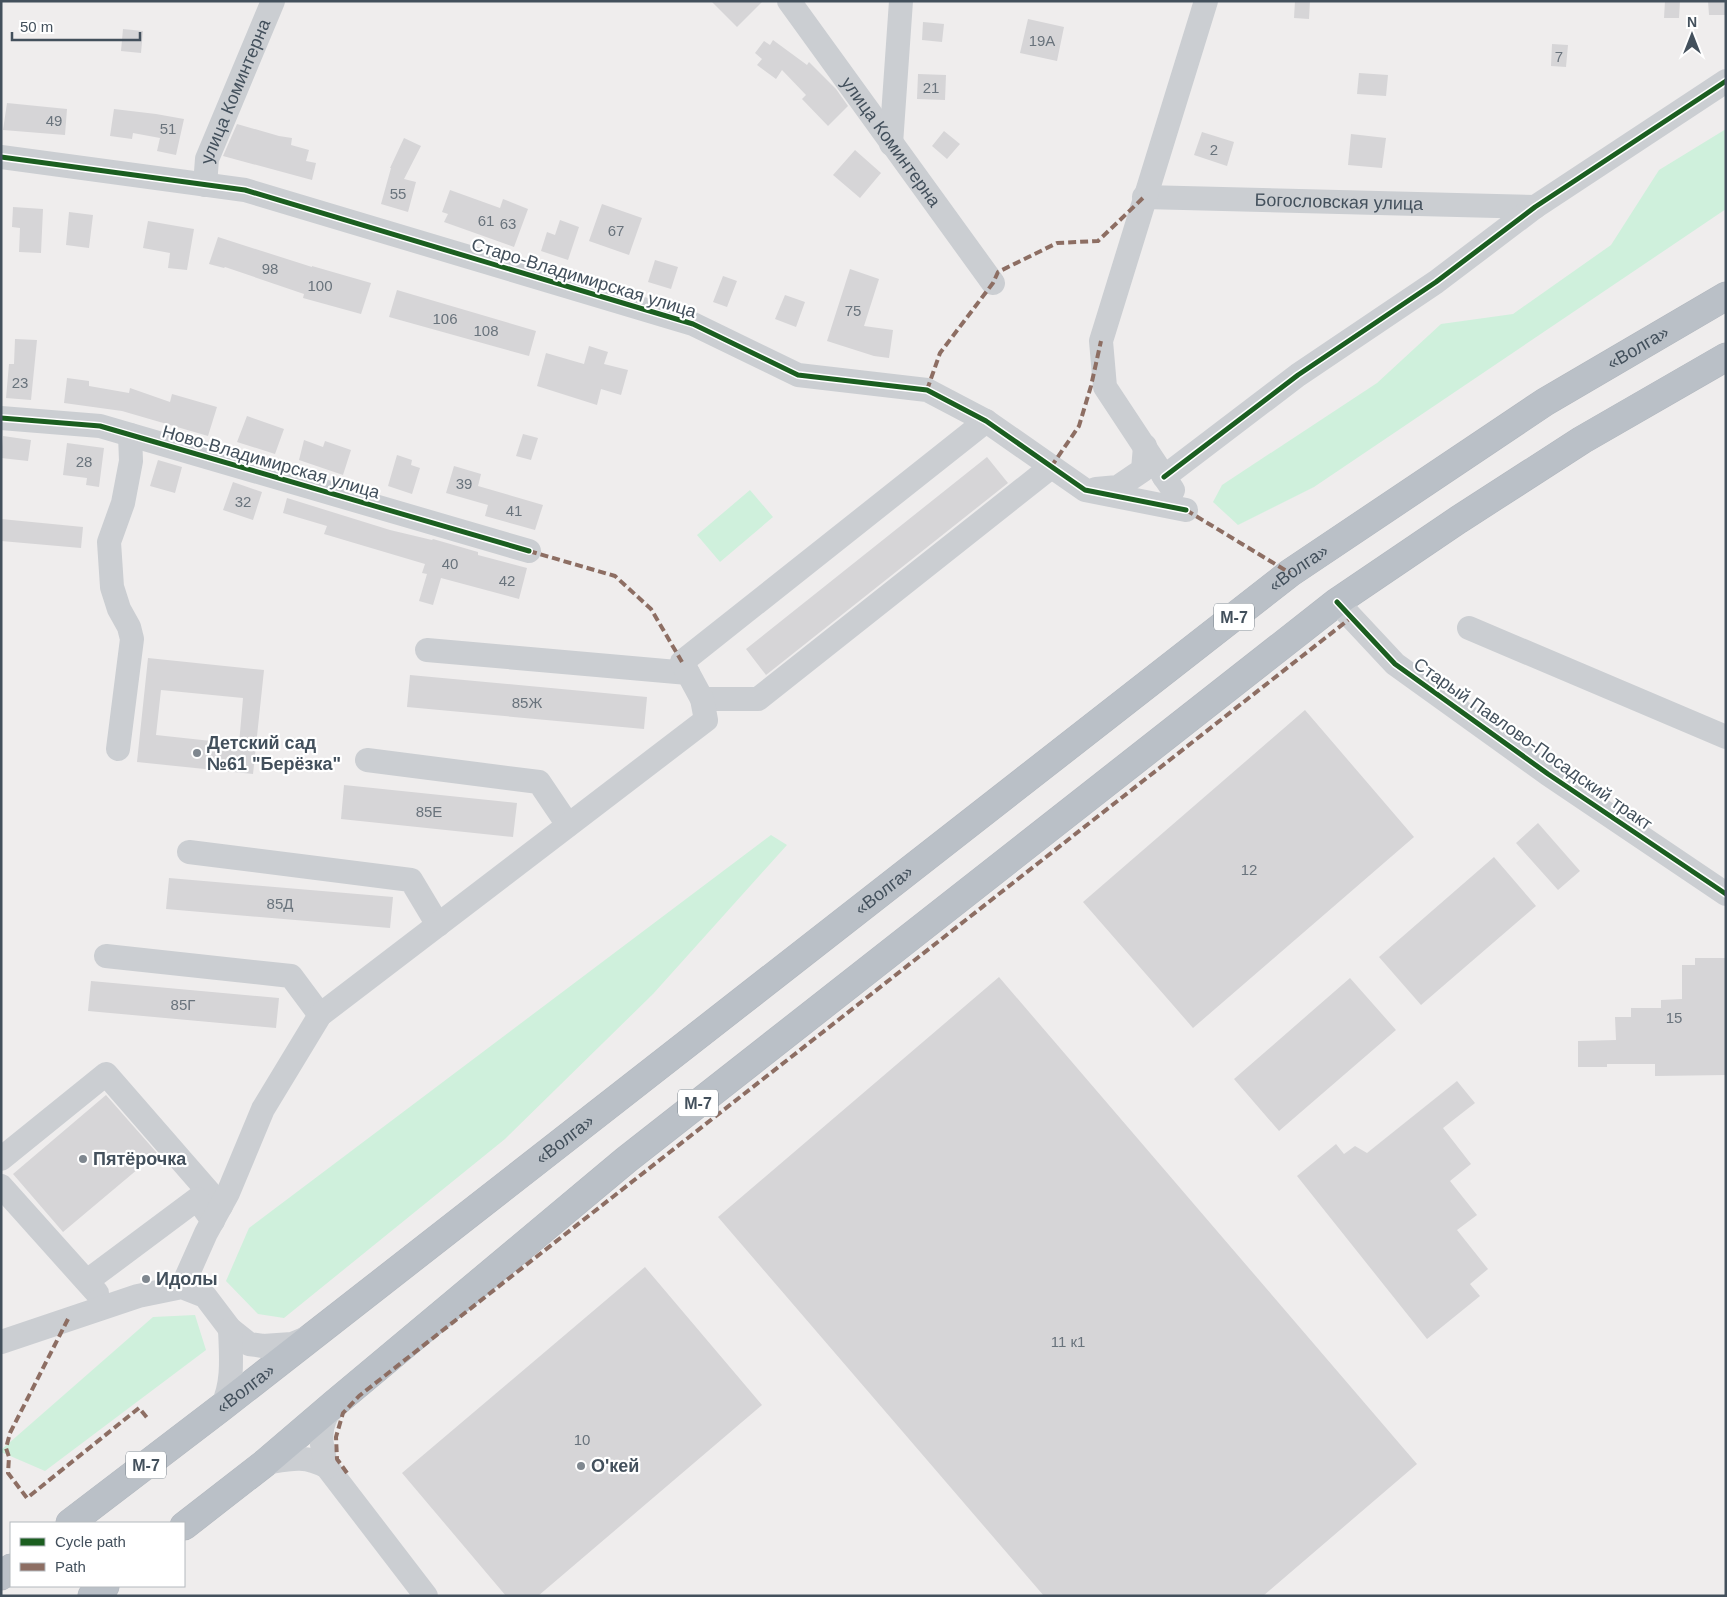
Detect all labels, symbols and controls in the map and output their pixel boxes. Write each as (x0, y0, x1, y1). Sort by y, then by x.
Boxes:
scale bar (12, 10, 140, 42)
north arrow (1667, 10, 1717, 60)
text: N (1687, 14, 1697, 30)
street label: улица Коминтерна (197, 15, 275, 165)
text: 50 m (20, 18, 53, 35)
house number: 19А (1029, 32, 1055, 49)
house number: 7 (1555, 48, 1563, 65)
street label: улица Коминтерна (837, 73, 945, 212)
house number: 21 (923, 79, 939, 96)
house number: 49 (46, 112, 62, 129)
house number: 51 (160, 120, 176, 137)
house number: 2 (1210, 141, 1218, 158)
house number: 55 (390, 185, 406, 202)
street label: Богословская улица (1254, 190, 1424, 214)
house number: 61 (478, 212, 494, 229)
house number: 63 (500, 215, 516, 232)
house number: 67 (608, 222, 624, 239)
street label: Старо-Владимирская улица (469, 234, 700, 322)
house number: 98 (262, 260, 278, 277)
house number: 100 (307, 277, 333, 294)
house number: 75 (845, 302, 861, 319)
house number: 106 (432, 310, 458, 327)
house number: 108 (473, 322, 499, 339)
street label: «Волга» (1603, 322, 1672, 373)
house number: 23 (12, 374, 28, 391)
street label: Ново-Владимирская улица (160, 421, 383, 503)
house number: 28 (76, 453, 92, 470)
house number: 39 (456, 475, 472, 492)
house number: 32 (235, 493, 251, 510)
house number: 41 (506, 502, 522, 519)
street label: «Волга» (1265, 540, 1332, 596)
house number: 40 (442, 555, 458, 572)
house number: 42 (499, 572, 515, 589)
road number: М-7 (1214, 604, 1254, 630)
street label: Старый Павлово-Посадский тракт (1410, 654, 1656, 834)
house number: 85Ж (512, 694, 542, 711)
place label: Детский сад №61 "Берёзка" (207, 733, 341, 774)
marker: Детский сад №61 "Берёзка" (191, 747, 203, 759)
house number: 85Е (416, 803, 442, 820)
street label: «Волга» (851, 861, 917, 919)
house number: 12 (1241, 861, 1257, 878)
house number: 85Д (267, 895, 293, 912)
house number: 85Г (171, 996, 195, 1013)
house number: 15 (1666, 1009, 1682, 1026)
road number: М-7 (678, 1090, 718, 1116)
street label: «Волга» (532, 1110, 598, 1168)
place label: Пятёрочка (93, 1149, 187, 1169)
marker: Пятёрочка (77, 1153, 89, 1165)
place label: Идолы (156, 1269, 218, 1289)
marker: Идолы (140, 1273, 152, 1285)
house number: 11 к1 (1051, 1333, 1085, 1350)
street label: «Волга» (212, 1360, 279, 1418)
house number: 10 (574, 1431, 590, 1448)
road number: М-7 (126, 1452, 166, 1478)
place label: О'кей (591, 1456, 639, 1476)
marker: О'кей (575, 1460, 587, 1472)
legend (10, 1522, 185, 1587)
text: Cycle path (55, 1533, 126, 1550)
text: Path (55, 1558, 86, 1575)

